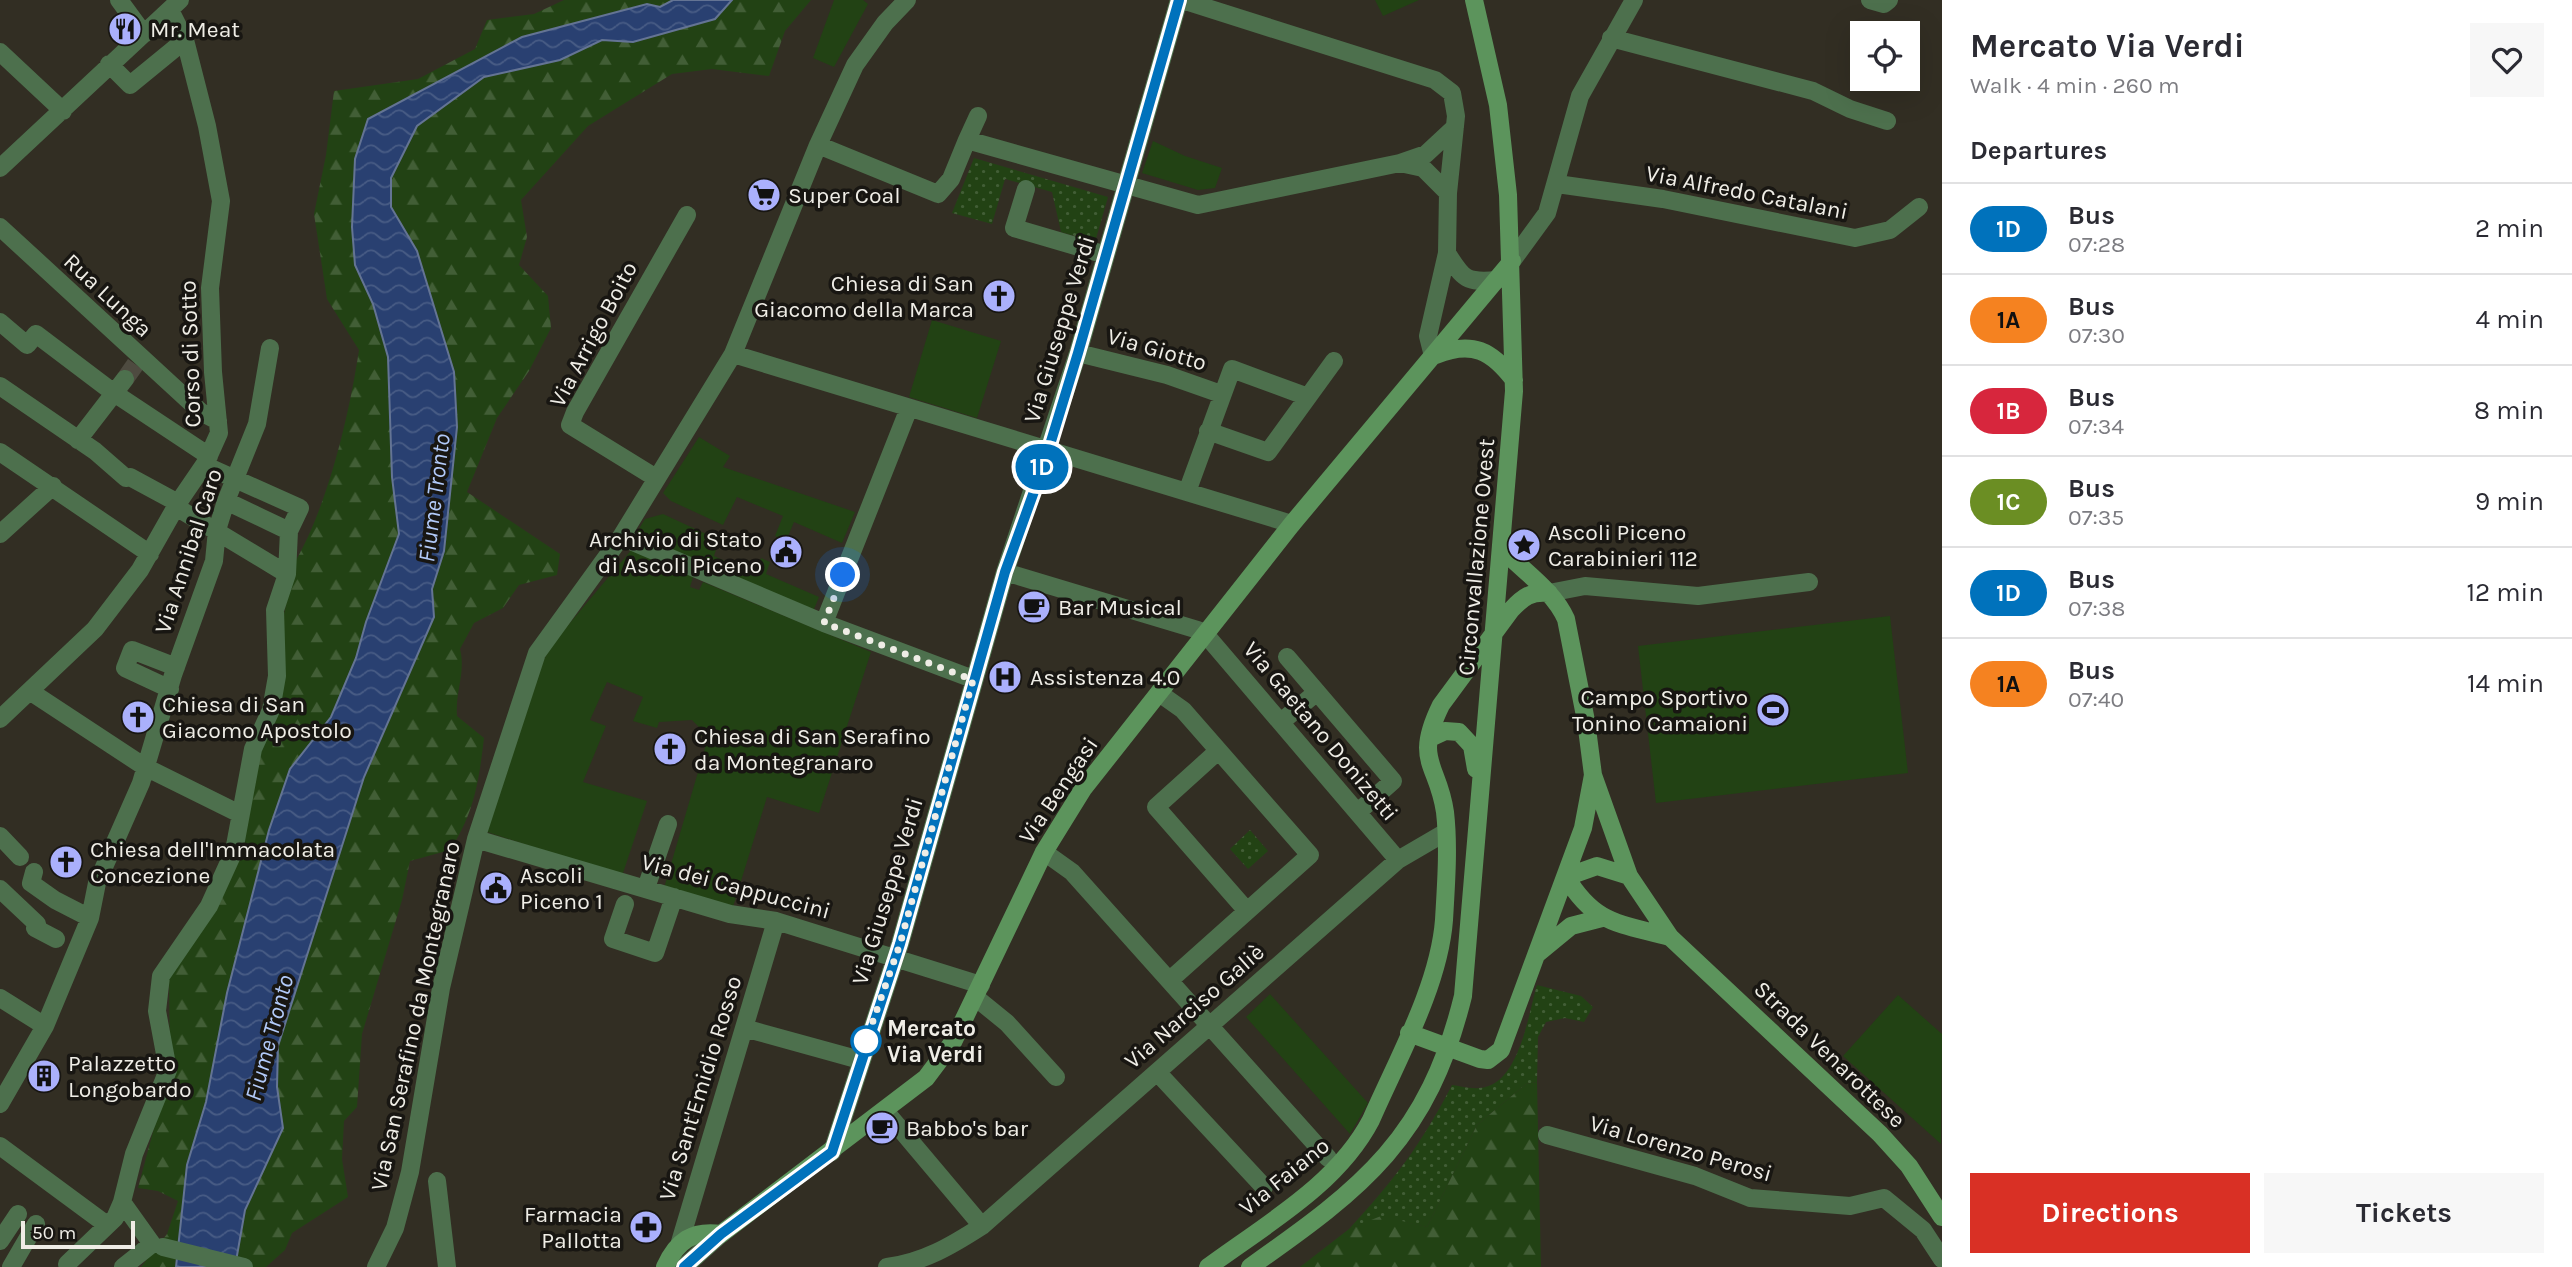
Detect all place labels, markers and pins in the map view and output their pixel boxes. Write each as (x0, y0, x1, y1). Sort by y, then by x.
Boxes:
restaurant icon: Mr. Meat (106, 10, 144, 48)
place label: Mr. Meat (150, 16, 240, 43)
supermarket icon: Super Coal (745, 176, 783, 214)
place label: Super Coal (788, 182, 901, 209)
place label: Chiesa di San Giacomo della Marca (754, 270, 974, 323)
church icon: Chiesa di San Giacomo della Marca (980, 277, 1018, 315)
place label: Ascoli Piceno Carabinieri 112 (1548, 519, 1698, 572)
place label: Archivio di Stato di Ascoli Piceno (589, 526, 762, 579)
place icon: Ascoli Piceno Carabinieri 112 (1505, 526, 1543, 564)
public building icon: Archivio di Stato di Ascoli Piceno (767, 533, 805, 571)
cafe icon: Bar Musical (1015, 588, 1053, 626)
place label: Bar Musical (1058, 594, 1182, 621)
hospital icon: Assistenza 4.0 (986, 658, 1024, 696)
place label: Assistenza 4.0 (1030, 664, 1180, 691)
place label: Campo Sportivo Tonino Camaioni (1572, 684, 1748, 737)
place label: Chiesa di San Giacomo Apostolo (162, 691, 352, 744)
sports icon: Campo Sportivo Tonino Camaioni (1754, 691, 1792, 729)
church icon: Chiesa di San Giacomo Apostolo (119, 698, 157, 736)
place label: Chiesa di San Serafino da Montegranaro (694, 723, 931, 776)
church icon: Chiesa di San Serafino da Montegranaro (651, 730, 689, 768)
place label: Chiesa dell'Immacolata Concezione (90, 836, 335, 889)
church icon: Chiesa dell'Immacolata Concezione (47, 843, 85, 881)
place label: Ascoli Piceno 1 (520, 862, 603, 915)
public building icon: Ascoli Piceno 1 (477, 869, 515, 907)
place label: Mercato Via Verdi (887, 1015, 984, 1068)
marker: Mercato Via Verdi (851, 1026, 881, 1056)
place label: Palazzetto Longobardo (68, 1050, 192, 1103)
building icon: Palazzetto Longobardo (25, 1057, 63, 1095)
cafe icon: Babbo's bar (863, 1109, 901, 1147)
place label: Babbo's bar (906, 1115, 1029, 1142)
place label: Farmacia Pallotta (524, 1201, 622, 1254)
pharmacy icon: Farmacia Pallotta (627, 1208, 665, 1246)

